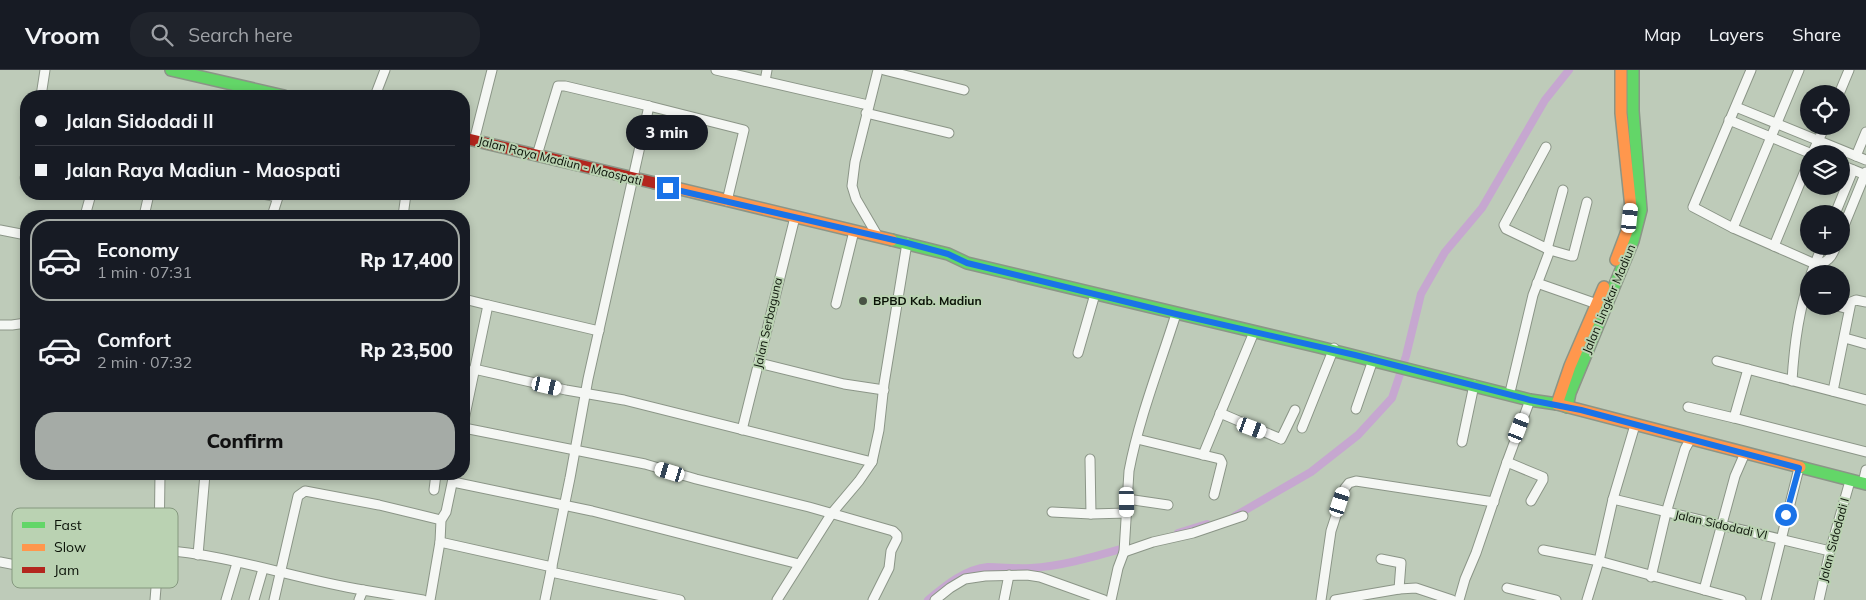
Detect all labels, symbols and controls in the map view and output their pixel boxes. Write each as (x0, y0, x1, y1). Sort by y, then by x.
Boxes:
search box (130, 12, 480, 57)
text: Vroom (25, 20, 100, 50)
icon: search (148, 21, 176, 49)
text: Search here (188, 23, 293, 47)
text: Map (1644, 23, 1681, 46)
text: Layers (1709, 23, 1764, 46)
text: Share (1792, 23, 1841, 46)
map controls (1800, 85, 1850, 315)
button: locate (1800, 85, 1850, 135)
text: Jalan Sidodadi II (65, 109, 214, 133)
callout: 3 min (627, 116, 709, 150)
text: 3 min (646, 122, 688, 142)
street label: Jalan Raya Madiun - Maospati (477, 133, 644, 188)
button: layers (1800, 145, 1850, 195)
text: Jalan Raya Madiun - Maospati (65, 158, 340, 182)
route end (657, 177, 679, 199)
car (1620, 202, 1639, 234)
button: + (1800, 205, 1850, 255)
icon: car (37, 238, 82, 283)
text: Economy (97, 238, 179, 262)
street label: Jalan Lingkar Madiun (1579, 242, 1638, 356)
text: Rp 17,400 (360, 248, 453, 272)
text: 1 min · 07:31 (97, 262, 192, 282)
button: − (1800, 265, 1850, 315)
street label: Jalan Serbaguna (750, 276, 785, 370)
place label: BPBD Kab. Madiun (873, 293, 982, 308)
marker: BPBD Kab. Madiun (857, 295, 869, 307)
icon: car (37, 328, 82, 373)
text: Comfort (97, 328, 171, 352)
text: Rp 23,500 (360, 338, 453, 362)
text: 2 min · 07:32 (97, 352, 192, 372)
car (530, 375, 563, 397)
car (1506, 411, 1531, 445)
button: Confirm (35, 412, 455, 470)
car (1235, 416, 1268, 440)
car (653, 460, 686, 484)
car (1328, 485, 1351, 519)
car (1119, 487, 1134, 517)
street label: Jalan Sidodadi I (1815, 496, 1852, 584)
route start (1775, 504, 1797, 526)
street label: Jalan Sidodadi VI (1673, 507, 1769, 542)
legend (12, 508, 178, 588)
text: Fast (54, 516, 82, 534)
text: Slow (54, 538, 86, 556)
text: Jam (54, 561, 79, 579)

